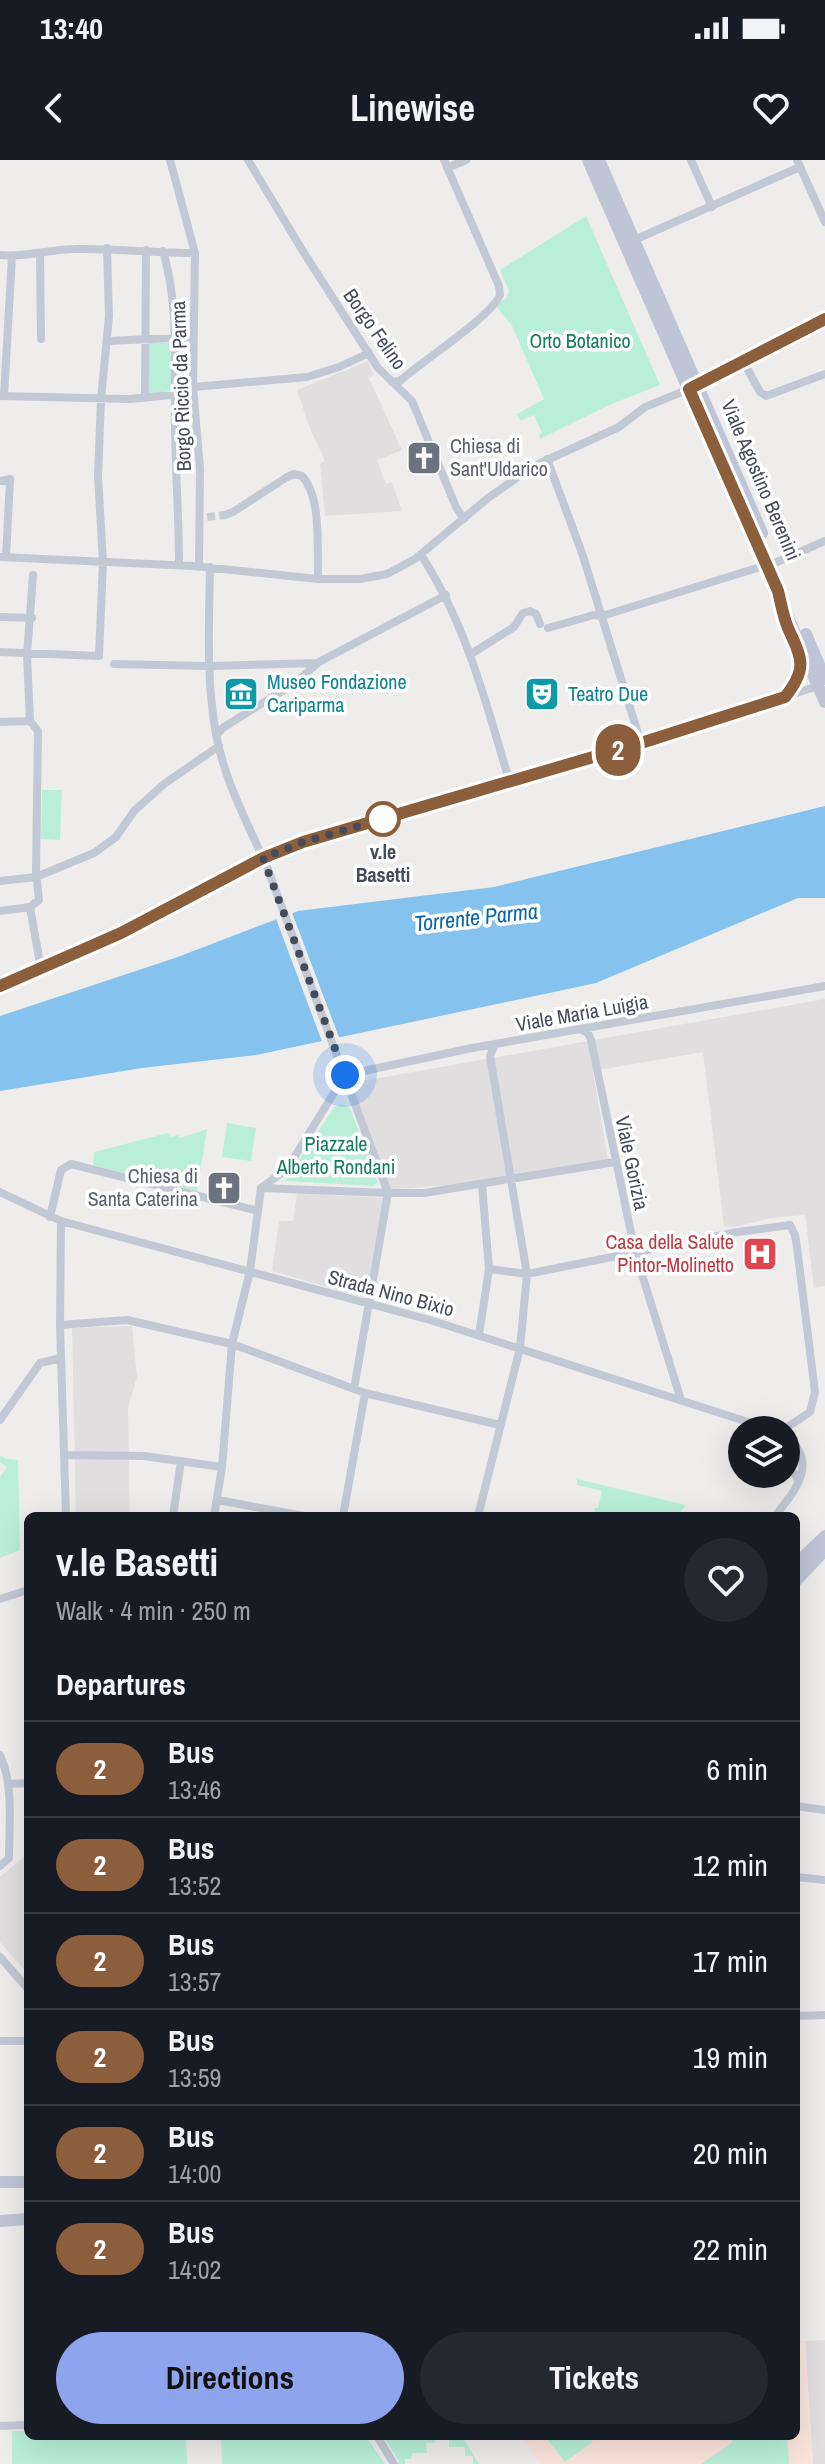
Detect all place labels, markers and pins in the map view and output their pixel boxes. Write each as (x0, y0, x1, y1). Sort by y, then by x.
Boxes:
place label: Chiesa di Sant'Uldarico (450, 432, 548, 482)
church icon: Chiesa di Sant'Uldarico (405, 439, 443, 477)
place label: Museo Fondazione Cariparma (267, 668, 407, 718)
museum icon: Museo Fondazione Cariparma (222, 675, 260, 713)
theatre icon: Teatro Due (523, 675, 561, 713)
place label: Teatro Due (568, 680, 648, 707)
marker: v.le Basetti (366, 802, 400, 836)
place label: v.le Basetti (356, 838, 410, 888)
place label: Chiesa di Santa Caterina (88, 1162, 198, 1212)
church icon: Chiesa di Santa Caterina (205, 1169, 243, 1207)
place label: Casa della Salute Pintor-Molinetto (605, 1228, 734, 1278)
hospital icon: Casa della Salute Pintor-Molinetto (741, 1235, 779, 1273)

